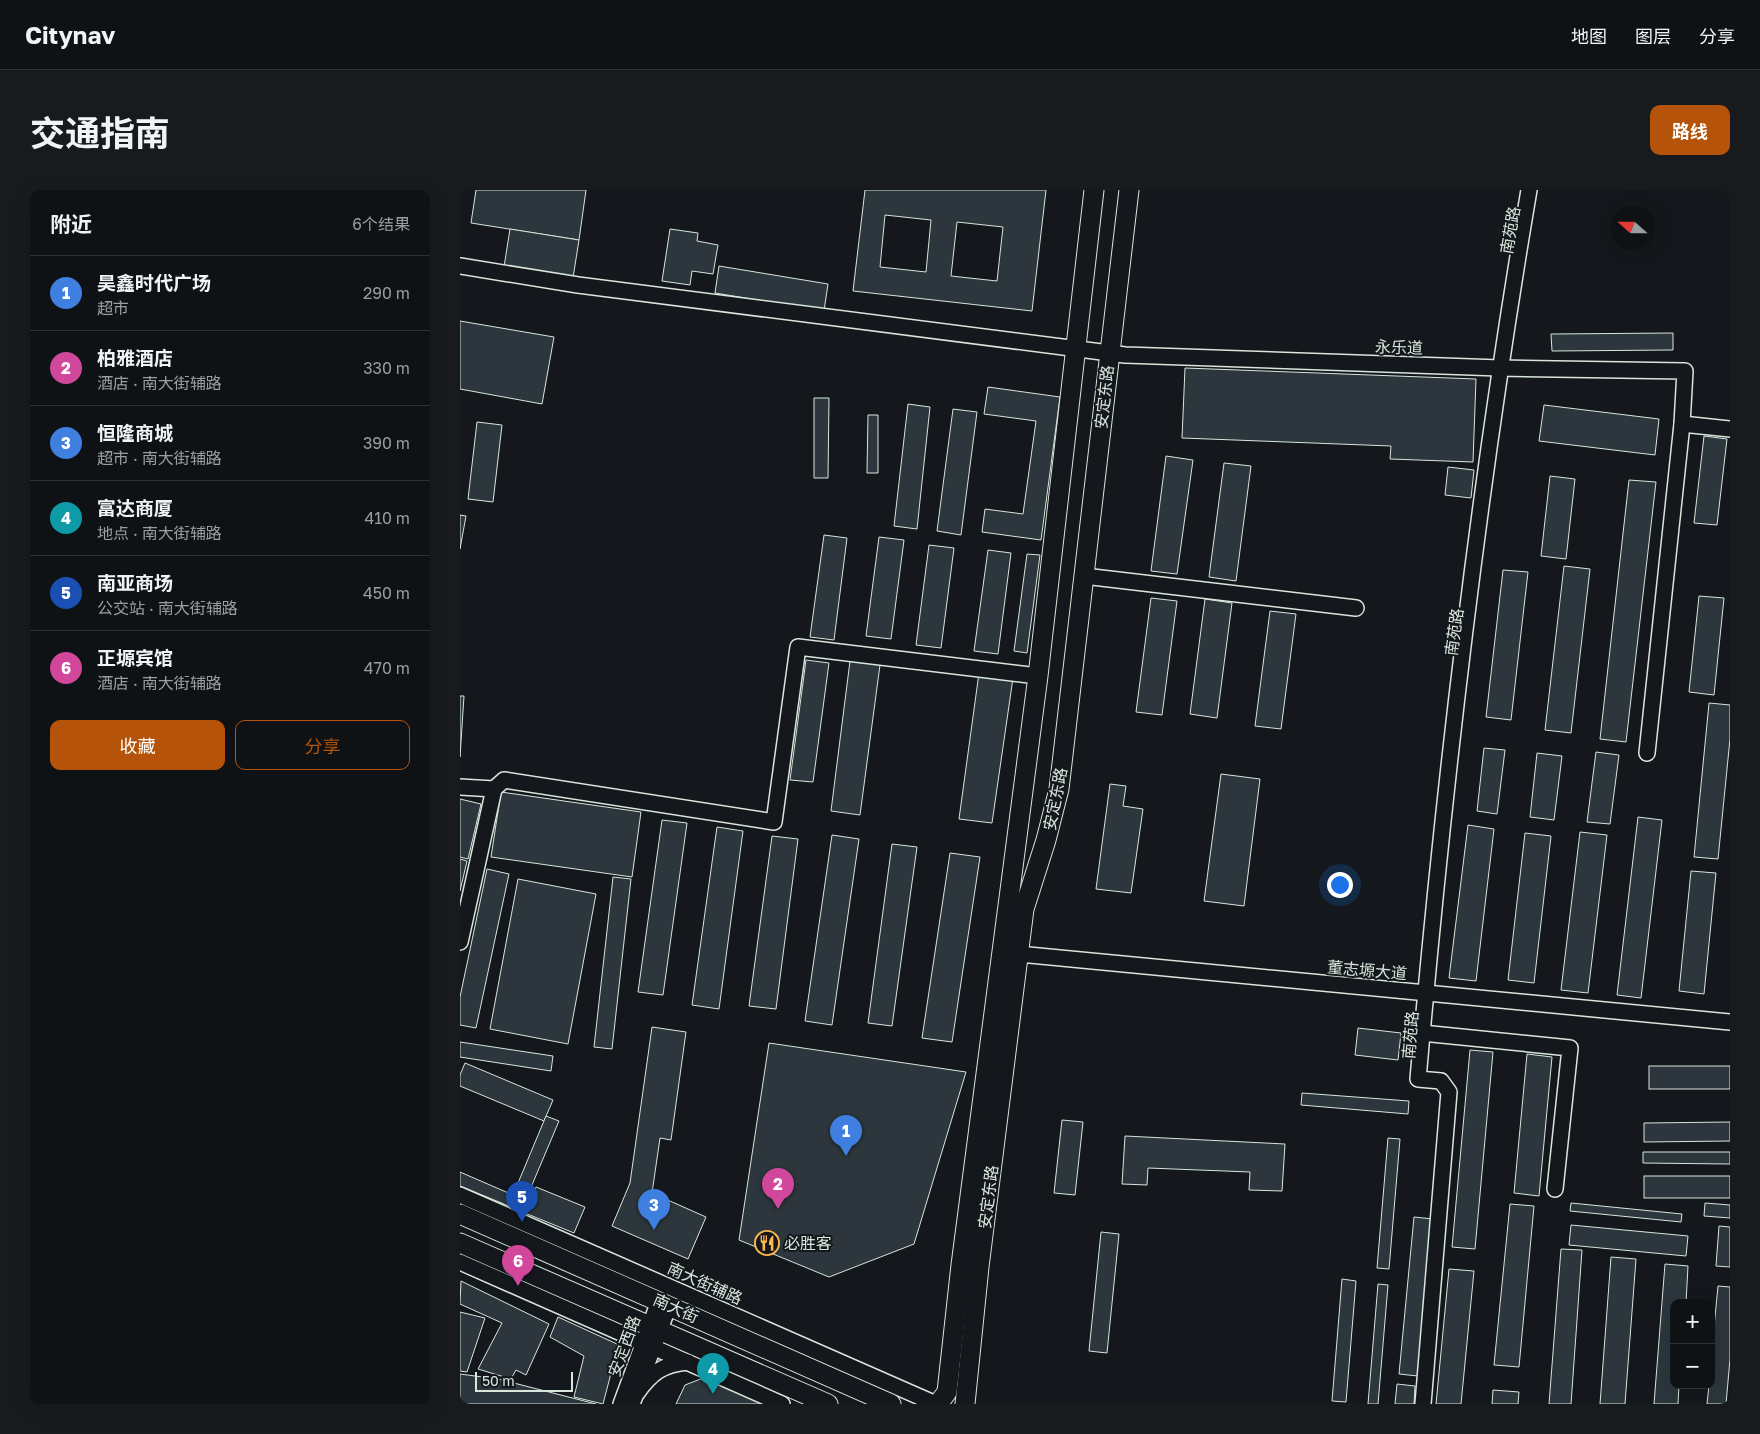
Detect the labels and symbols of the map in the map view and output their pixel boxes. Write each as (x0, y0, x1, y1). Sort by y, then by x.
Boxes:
street label: 南苑路 (1496, 205, 1524, 255)
north arrow (1610, 205, 1655, 250)
street label: 永乐道 (1375, 336, 1423, 358)
street label: 安定东路 (1091, 364, 1117, 430)
street label: 南苑路 (1441, 607, 1467, 657)
street label: 安定东路 (1039, 766, 1071, 832)
your location (1327, 872, 1353, 898)
street label: 董志塬大道 (1326, 957, 1408, 983)
street label: 南苑路 (1398, 1010, 1422, 1060)
pin: 1 (830, 1115, 862, 1156)
street label: 安定东路 (974, 1164, 1002, 1230)
pin: 2 (762, 1168, 794, 1209)
pin: 5 (506, 1181, 538, 1222)
pin: 3 (638, 1189, 670, 1230)
restaurant icon: 必胜客 (754, 1230, 780, 1256)
place label: 必胜客 (784, 1233, 832, 1253)
pin: 6 (502, 1245, 534, 1286)
street label: 南大街辅路 (665, 1258, 745, 1308)
street label: 南大街 (650, 1289, 702, 1327)
street label: 安定西路 (604, 1313, 644, 1379)
pin: 4 (697, 1353, 729, 1394)
scale bar (475, 1369, 572, 1392)

